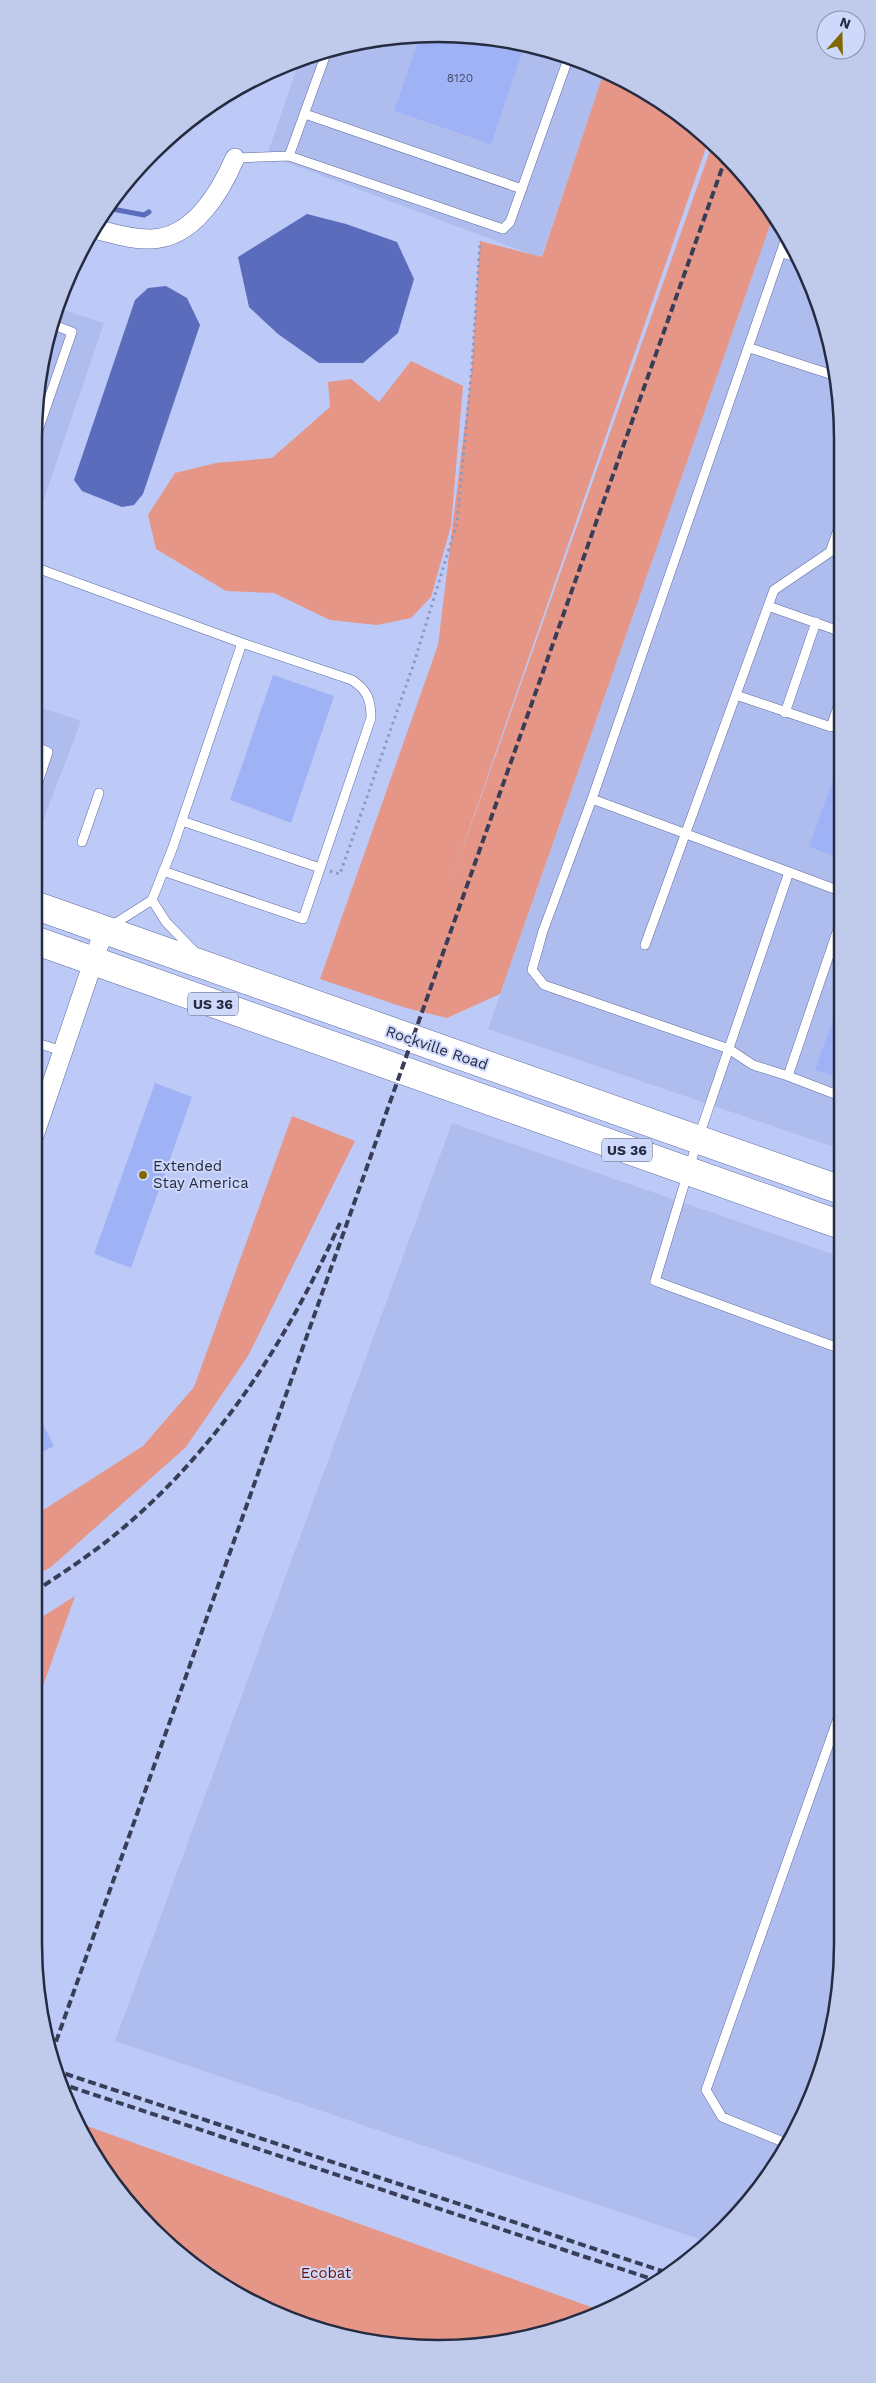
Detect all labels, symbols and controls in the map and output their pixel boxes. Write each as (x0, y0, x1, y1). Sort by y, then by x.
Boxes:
north arrow (816, 10, 866, 60)
text: N (838, 13, 853, 32)
house number: 8120 (447, 71, 473, 85)
road number: US 36 (188, 992, 238, 1016)
street label: Rockville Road (383, 1022, 491, 1074)
road number: US 36 (602, 1138, 652, 1162)
place label: Extended Stay America (153, 1157, 249, 1192)
marker: Extended Stay America (137, 1169, 149, 1181)
park label: Ecobat (301, 2264, 352, 2282)

